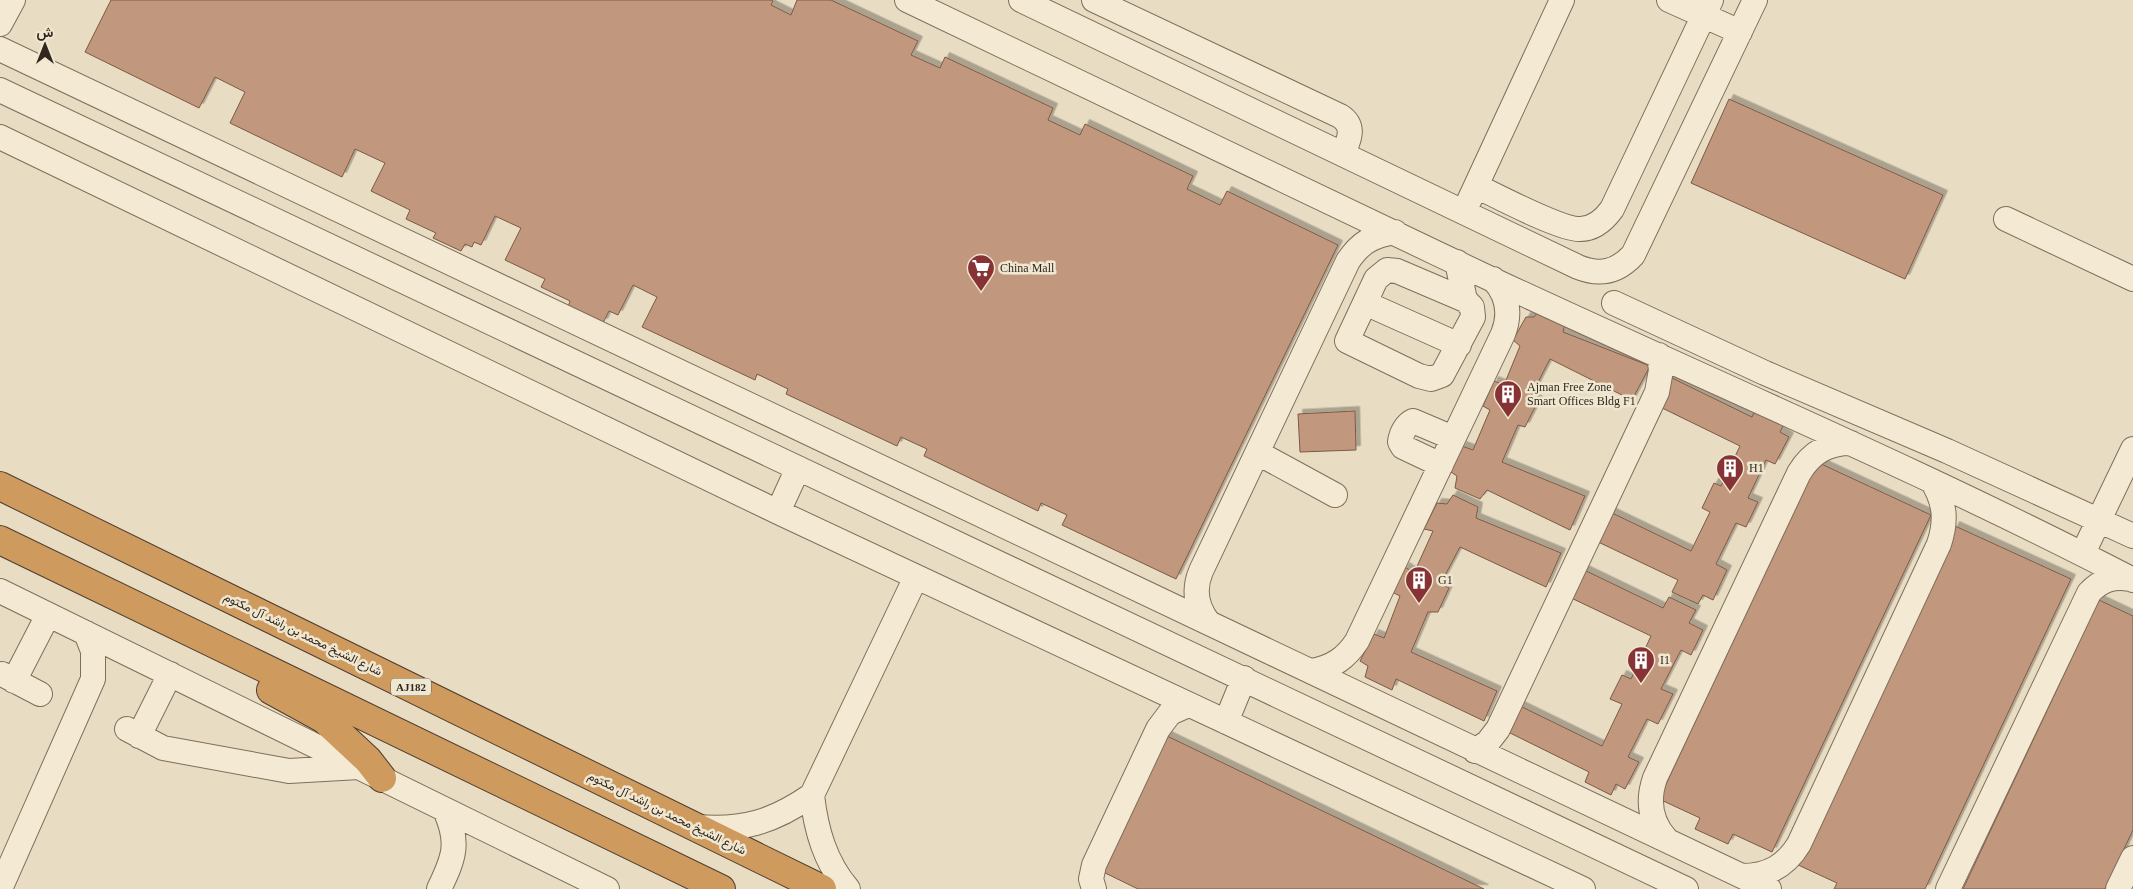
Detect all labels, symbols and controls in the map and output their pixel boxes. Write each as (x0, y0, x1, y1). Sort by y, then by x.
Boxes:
north arrow (20, 20, 70, 70)
text: ش (37, 25, 54, 41)
supermarket icon: China Mall (966, 253, 996, 292)
place label: China Mall (1000, 261, 1055, 275)
building icon: Ajman Free Zone Smart Offices Bldg F1 (1493, 379, 1523, 418)
place label: Ajman Free Zone Smart Offices Bldg F1 (1527, 380, 1636, 408)
building icon: H1 (1715, 453, 1745, 492)
place label: H1 (1749, 461, 1764, 475)
building icon: G1 (1404, 565, 1434, 604)
place label: G1 (1438, 573, 1453, 587)
street label: شارع الشيخ محمد بن راشد آل مكتوم (221, 590, 384, 680)
building icon: I1 (1626, 645, 1656, 684)
place label: I1 (1660, 653, 1670, 667)
road number: AJ182 (391, 679, 431, 696)
street label: شارع الشيخ محمد بن راشد آل مكتوم (585, 769, 748, 859)

